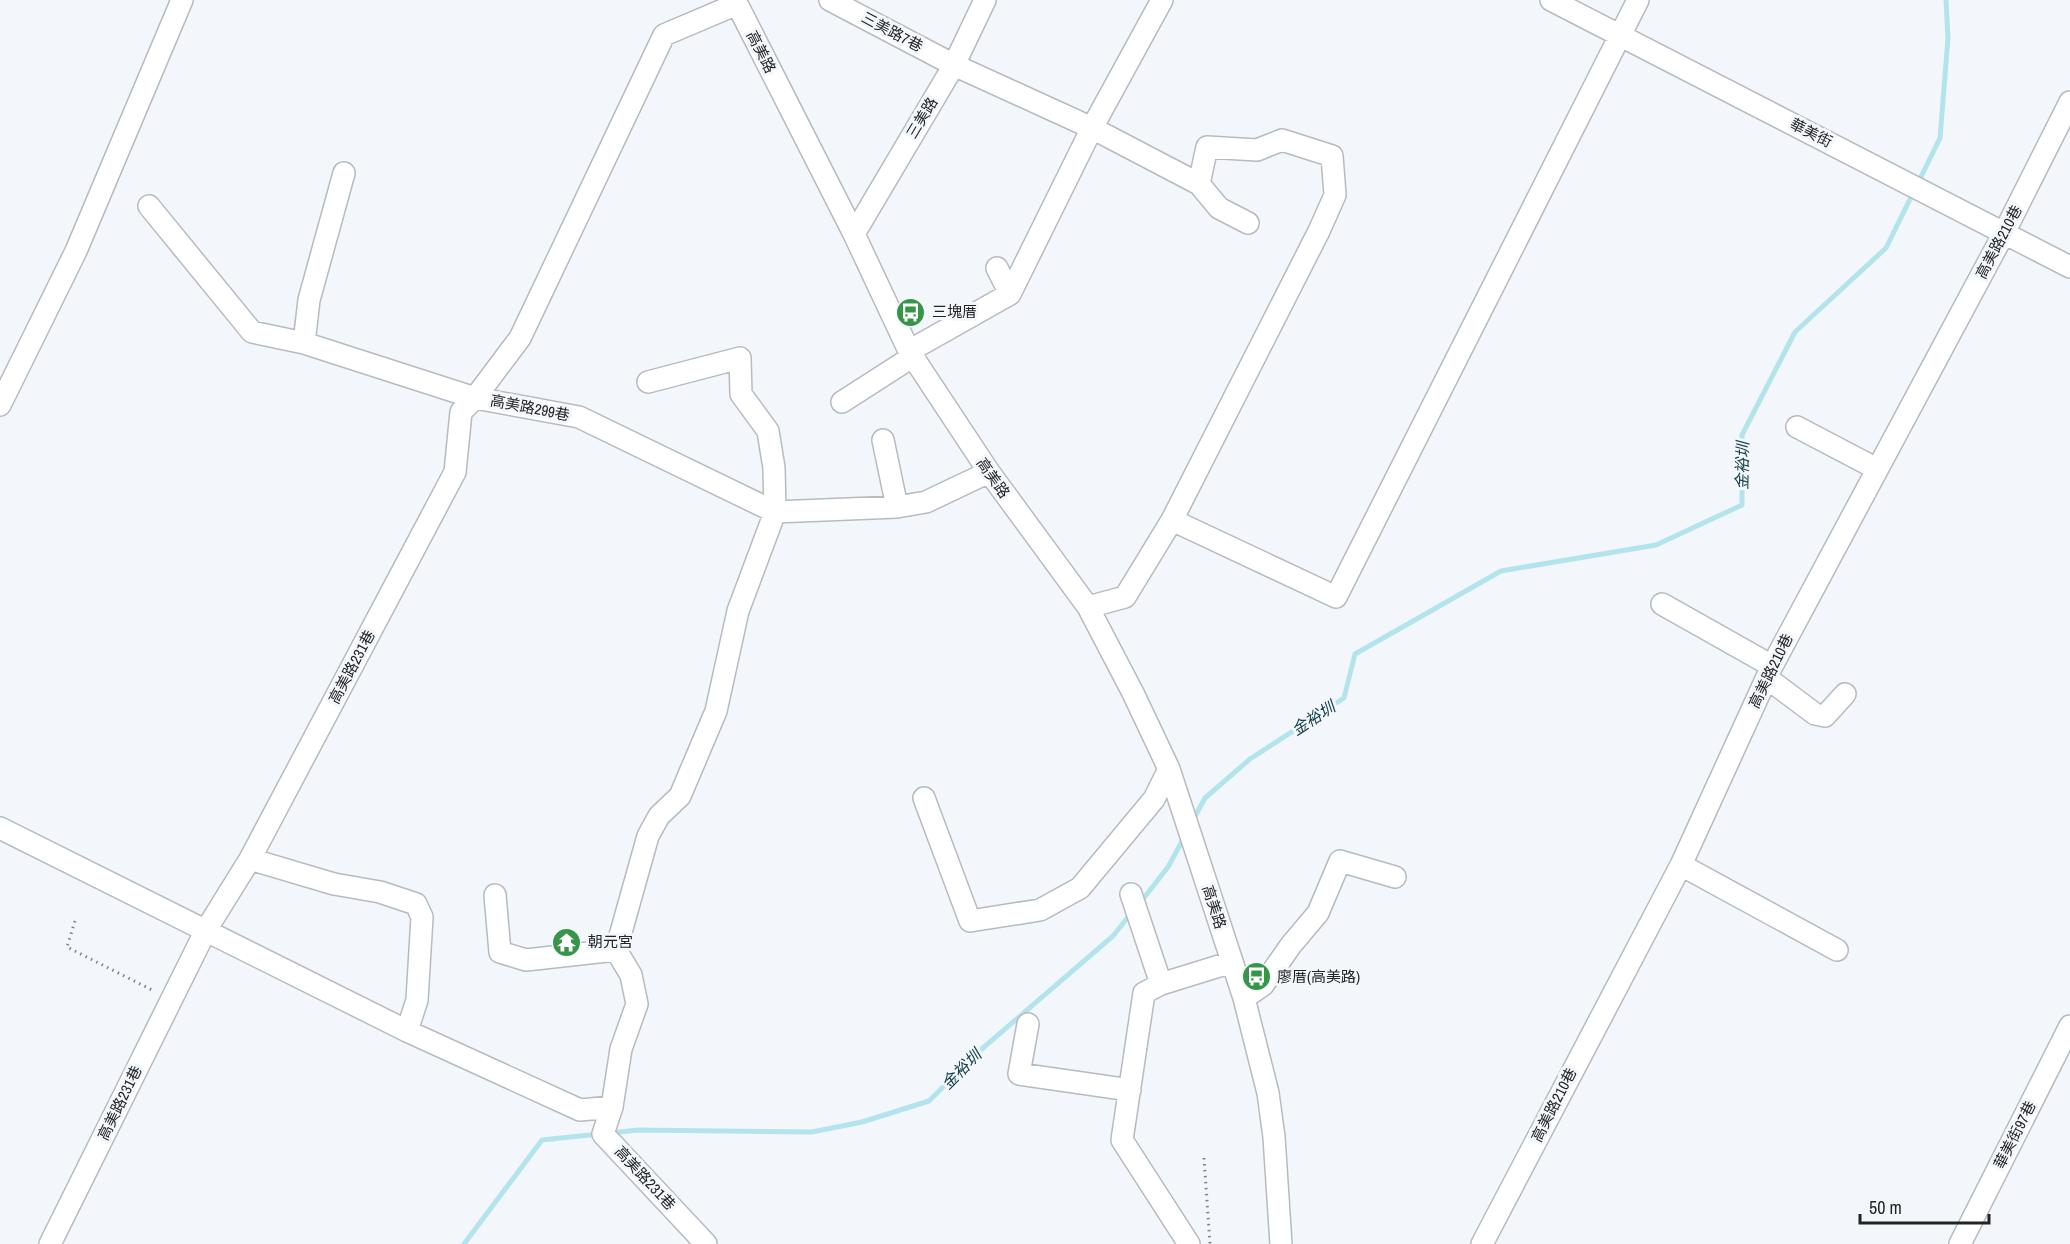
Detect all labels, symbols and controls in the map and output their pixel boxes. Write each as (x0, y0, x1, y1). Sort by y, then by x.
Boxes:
street label: 三美路7巷 (858, 7, 927, 57)
street label: 高美路 (742, 27, 781, 77)
street label: 三美路 (901, 93, 942, 142)
street label: 華美街 (1786, 113, 1836, 152)
street label: 高美路210巷 (1970, 201, 2027, 282)
bus stop icon: 三塊厝 (895, 296, 927, 328)
place label: 三塊厝 (932, 301, 977, 322)
street label: 高美路299巷 (489, 390, 572, 425)
water label: 金裕圳 (1731, 440, 1753, 490)
street label: 高美路 (972, 453, 1015, 502)
street label: 高美路231巷 (323, 626, 380, 707)
street label: 高美路210巷 (1743, 630, 1798, 712)
water label: 金裕圳 (1287, 695, 1341, 740)
street label: 高美路 (1198, 882, 1231, 931)
temple icon: 朝元宮 (551, 926, 583, 958)
place label: 朝元宮 (588, 931, 633, 952)
bus stop icon: 廖厝(高美路) (1240, 961, 1272, 993)
place label: 廖厝(高美路) (1277, 966, 1360, 987)
water label: 金裕圳 (936, 1043, 987, 1094)
street label: 高美路231巷 (92, 1062, 147, 1144)
street label: 高美路210巷 (1526, 1064, 1581, 1145)
street label: 華美街97巷 (1988, 1097, 2041, 1172)
street label: 高美路231巷 (610, 1141, 681, 1214)
scale bar (1860, 1187, 1989, 1225)
text: 50 m (1869, 1195, 1902, 1220)

